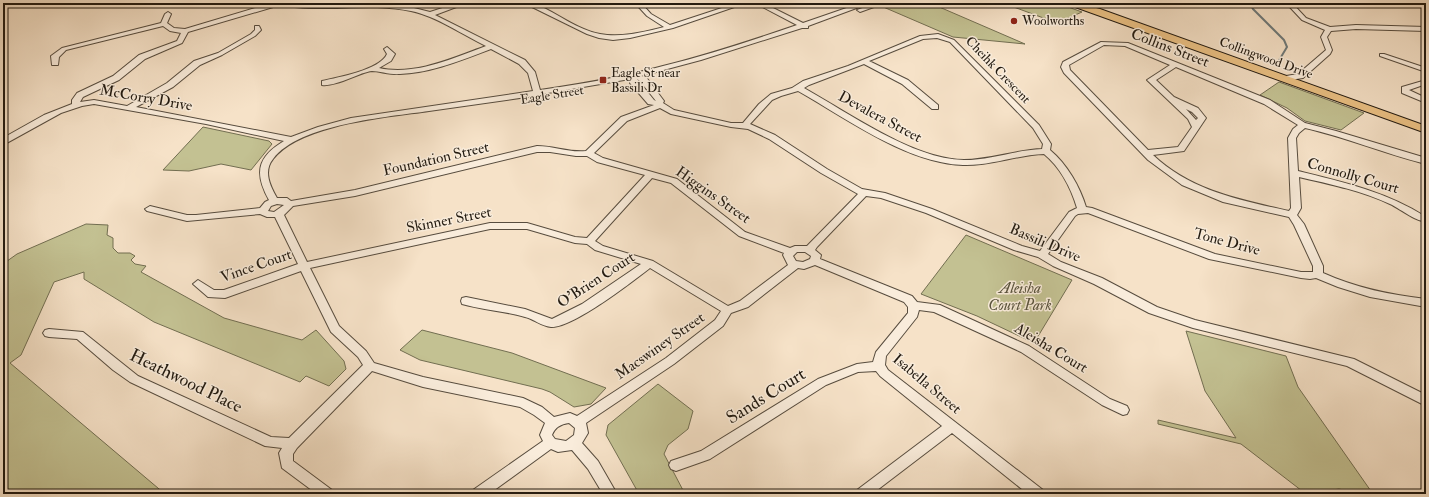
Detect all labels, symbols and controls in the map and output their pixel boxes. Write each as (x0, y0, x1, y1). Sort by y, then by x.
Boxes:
place label: Woolworths (1021, 13, 1085, 29)
marker: Woolworths (1009, 16, 1019, 26)
street label: Collins Street (1128, 24, 1212, 72)
street label: Cheihk Crescent (962, 33, 1034, 107)
street label: Collingwood Drive (1217, 34, 1315, 83)
place label: Eagle St near Bassili Dr (611, 65, 680, 96)
marker: Eagle St near Bassili Dr (598, 75, 608, 85)
street label: McCorry Drive (98, 81, 194, 115)
street label: Eagle Street (519, 82, 585, 108)
street label: Devalera Street (835, 87, 925, 147)
street label: Foundation Street (381, 138, 491, 180)
street label: Connolly Court (1305, 154, 1401, 198)
street label: Higgins Street (672, 162, 754, 228)
street label: Skinner Street (405, 202, 493, 238)
street label: Bassili Drive (1006, 219, 1084, 267)
street label: Tone Drive (1192, 224, 1262, 260)
street label: Vince Court (218, 245, 294, 287)
street label: O'Brien Court (554, 248, 639, 312)
park label: Aleisha Court Park (988, 279, 1052, 315)
street label: Macswiney Street (612, 308, 709, 384)
street label: Aleisha Court (1010, 318, 1091, 377)
street label: Heathwood Place (126, 344, 247, 418)
street label: Isabella Street (889, 350, 965, 418)
street label: Sands Court (722, 363, 810, 429)

